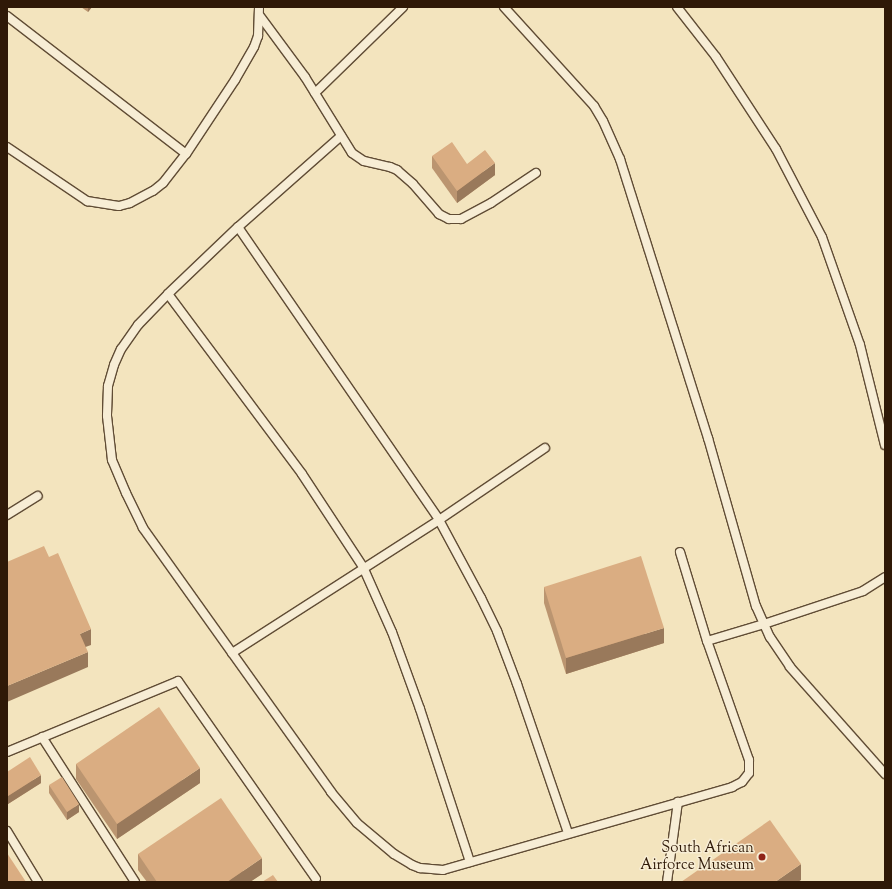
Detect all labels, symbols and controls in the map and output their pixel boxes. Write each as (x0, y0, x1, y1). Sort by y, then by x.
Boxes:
place label: South African Airforce Museum (640, 839, 754, 874)
marker: South African Airforce Museum (757, 852, 767, 862)

